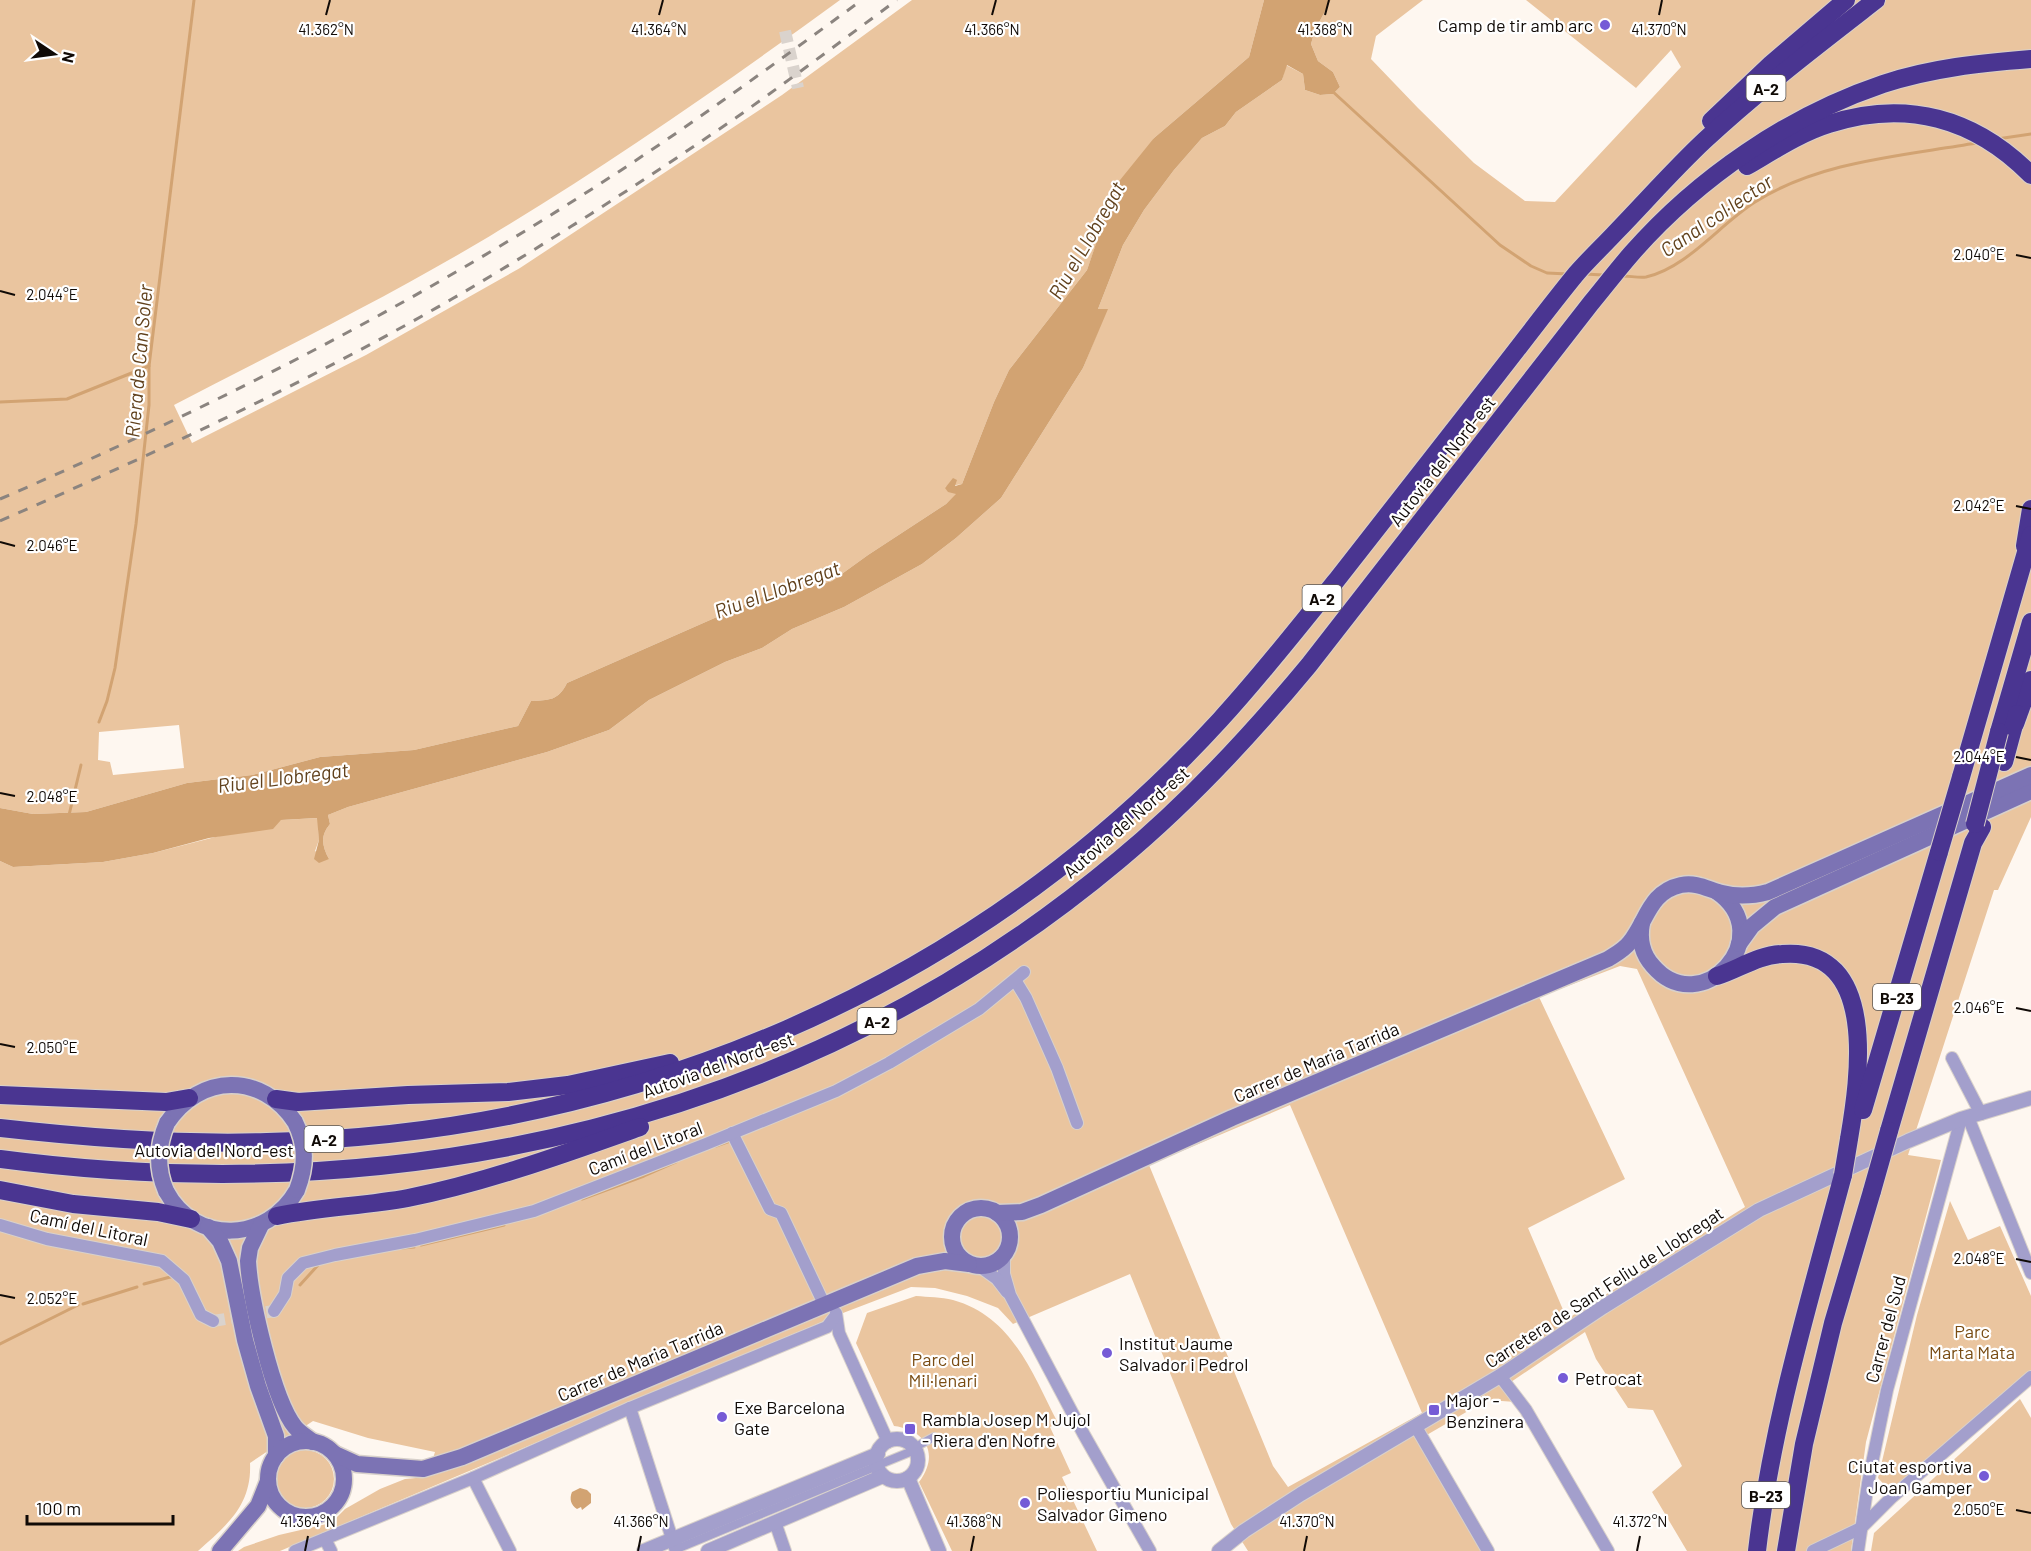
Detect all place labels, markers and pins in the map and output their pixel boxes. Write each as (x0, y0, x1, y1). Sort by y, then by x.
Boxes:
place label: Camp de tir amb arc (1438, 14, 1593, 36)
marker: Camp de tir amb arc (1598, 18, 1612, 32)
place label: Institut Jaume Salvador i Pedrol (1119, 1332, 1249, 1375)
marker: Institut Jaume Salvador i Pedrol (1100, 1346, 1114, 1360)
place label: Petrocat (1575, 1367, 1643, 1389)
marker: Petrocat (1556, 1371, 1570, 1385)
place label: Major - Benzinera (1446, 1389, 1524, 1432)
place label: Exe Barcelona Gate (734, 1396, 845, 1439)
marker: Major - Benzinera (1427, 1403, 1441, 1417)
place label: Rambla Josep M Jujol - Riera d'en Nofre (922, 1408, 1091, 1451)
marker: Exe Barcelona Gate (715, 1410, 729, 1424)
marker: Rambla Josep M Jujol - Riera d'en Nofre (903, 1422, 917, 1436)
place label: Ciutat esportiva Joan Gamper (1848, 1455, 1972, 1498)
marker: Ciutat esportiva Joan Gamper (1977, 1469, 1991, 1483)
place label: Poliesportiu Municipal Salvador Gimeno (1037, 1482, 1209, 1525)
marker: Poliesportiu Municipal Salvador Gimeno (1018, 1496, 1032, 1510)

